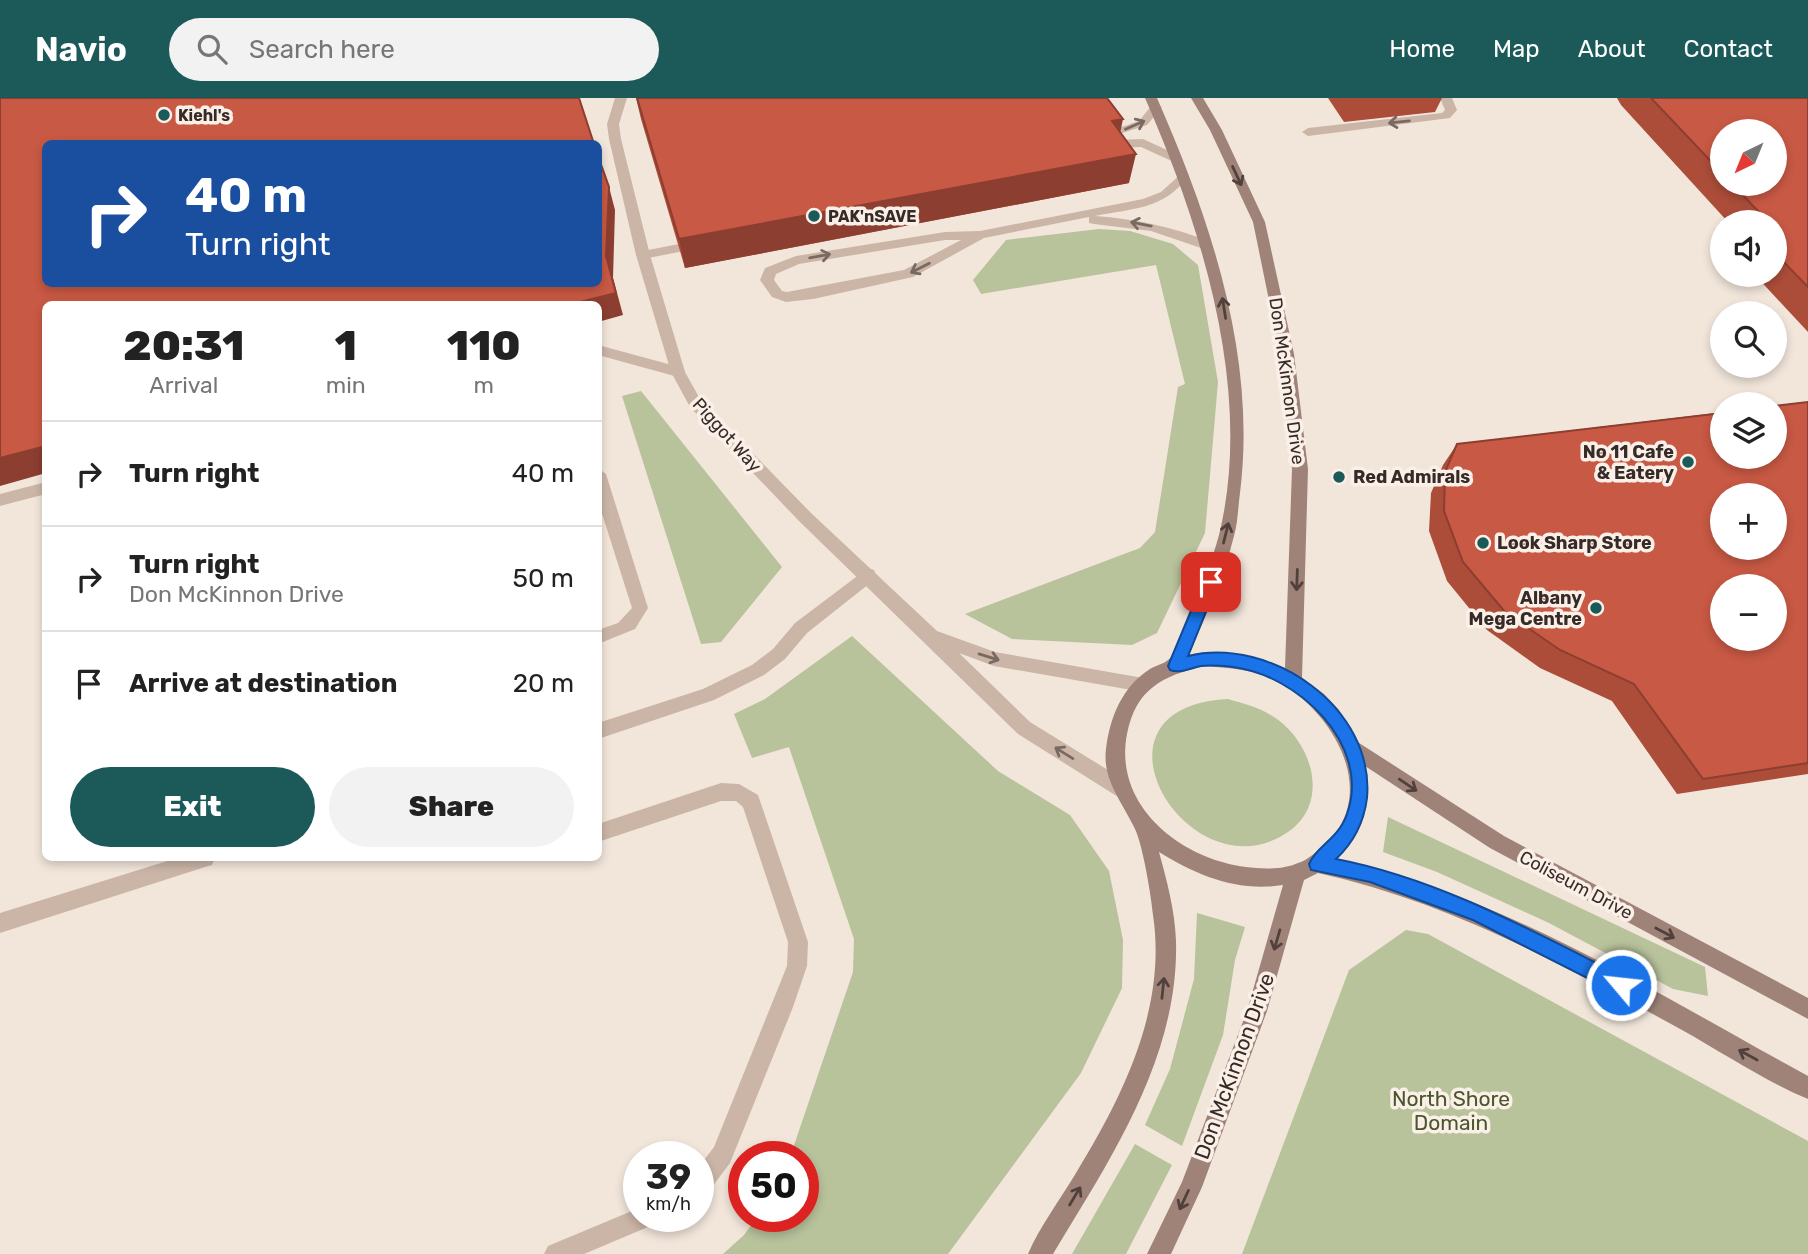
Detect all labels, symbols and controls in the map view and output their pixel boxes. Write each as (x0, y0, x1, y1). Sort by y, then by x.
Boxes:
search box (169, 18, 659, 81)
text: Navio (35, 30, 127, 69)
icon: search (193, 30, 231, 68)
text: Search here (249, 34, 395, 65)
text: Home (1389, 35, 1455, 63)
text: Map (1493, 35, 1540, 63)
text: About (1578, 35, 1646, 63)
text: Contact (1684, 35, 1773, 63)
place label: Kiehl's (178, 106, 230, 125)
marker: Kiehl's (156, 107, 172, 123)
one-way arrow (1388, 116, 1411, 129)
one-way arrow (1123, 118, 1145, 131)
north arrow (1710, 119, 1787, 196)
map controls (1710, 119, 1787, 651)
one-way arrow (1231, 165, 1244, 186)
text: 40 m (185, 166, 307, 224)
icon: right (70, 168, 161, 259)
place label: PAK'nSAVE (828, 207, 917, 226)
marker: PAK'nSAVE (806, 208, 822, 224)
button: sound (1710, 210, 1787, 287)
one-way arrow (1130, 217, 1153, 231)
text: Turn right (185, 225, 330, 263)
one-way arrow (808, 249, 831, 262)
one-way arrow (910, 261, 931, 275)
street label: Don McKinnon Drive (1264, 296, 1310, 466)
one-way arrow (1217, 297, 1230, 319)
button: search (1710, 301, 1787, 378)
text: 20:31 (123, 321, 244, 371)
text: 1 (335, 321, 357, 371)
text: 110 (447, 321, 521, 371)
text: Arrival (149, 371, 218, 399)
text: min (326, 371, 366, 399)
text: m (474, 371, 494, 399)
button: layers (1710, 392, 1787, 469)
street label: Piggot Way (688, 393, 766, 477)
place label: No 11 Cafe & Eatery (1583, 441, 1674, 484)
marker: No 11 Cafe & Eatery (1680, 454, 1696, 470)
icon: right (70, 455, 108, 493)
text: Turn right (129, 458, 259, 489)
text: 40 m (512, 458, 574, 489)
place label: Red Admirals (1353, 466, 1470, 488)
marker: Red Admirals (1331, 469, 1347, 485)
button: + (1710, 483, 1787, 560)
one-way arrow (1220, 522, 1233, 545)
place label: Look Sharp Store (1497, 532, 1652, 554)
marker: Look Sharp Store (1475, 535, 1491, 551)
text: Turn right (129, 549, 259, 580)
pin (1181, 552, 1241, 612)
icon: right (70, 560, 108, 598)
text: 50 m (513, 563, 574, 594)
icon: arrive (1192, 563, 1230, 601)
one-way arrow (1290, 568, 1303, 591)
button: − (1710, 574, 1787, 651)
text: Don McKinnon Drive (129, 580, 344, 608)
place label: Albany Mega Centre (1469, 587, 1582, 630)
marker: Albany Mega Centre (1588, 600, 1604, 616)
one-way arrow (978, 651, 1000, 664)
icon: arrive (70, 665, 108, 703)
text: Arrive at destination (129, 668, 397, 699)
text: 20 m (513, 668, 574, 699)
one-way arrow (1054, 745, 1074, 759)
button: Exit (70, 767, 315, 847)
button: Share (329, 767, 574, 847)
one-way arrow (1398, 778, 1417, 792)
street label: Coliseum Drive (1516, 846, 1636, 924)
one-way arrow (1654, 926, 1675, 940)
one-way arrow (1270, 928, 1283, 950)
position arrow (1584, 948, 1658, 1022)
street label: Don McKinnon Drive (1189, 970, 1279, 1162)
one-way arrow (1157, 977, 1170, 1000)
one-way arrow (1739, 1048, 1759, 1062)
park label: North Shore Domain (1392, 1086, 1510, 1135)
speed limit sign: 50 (728, 1141, 819, 1232)
text: 39 (646, 1156, 691, 1198)
one-way arrow (1068, 1186, 1082, 1206)
one-way arrow (1177, 1189, 1191, 1210)
text: km/h (646, 1193, 691, 1215)

